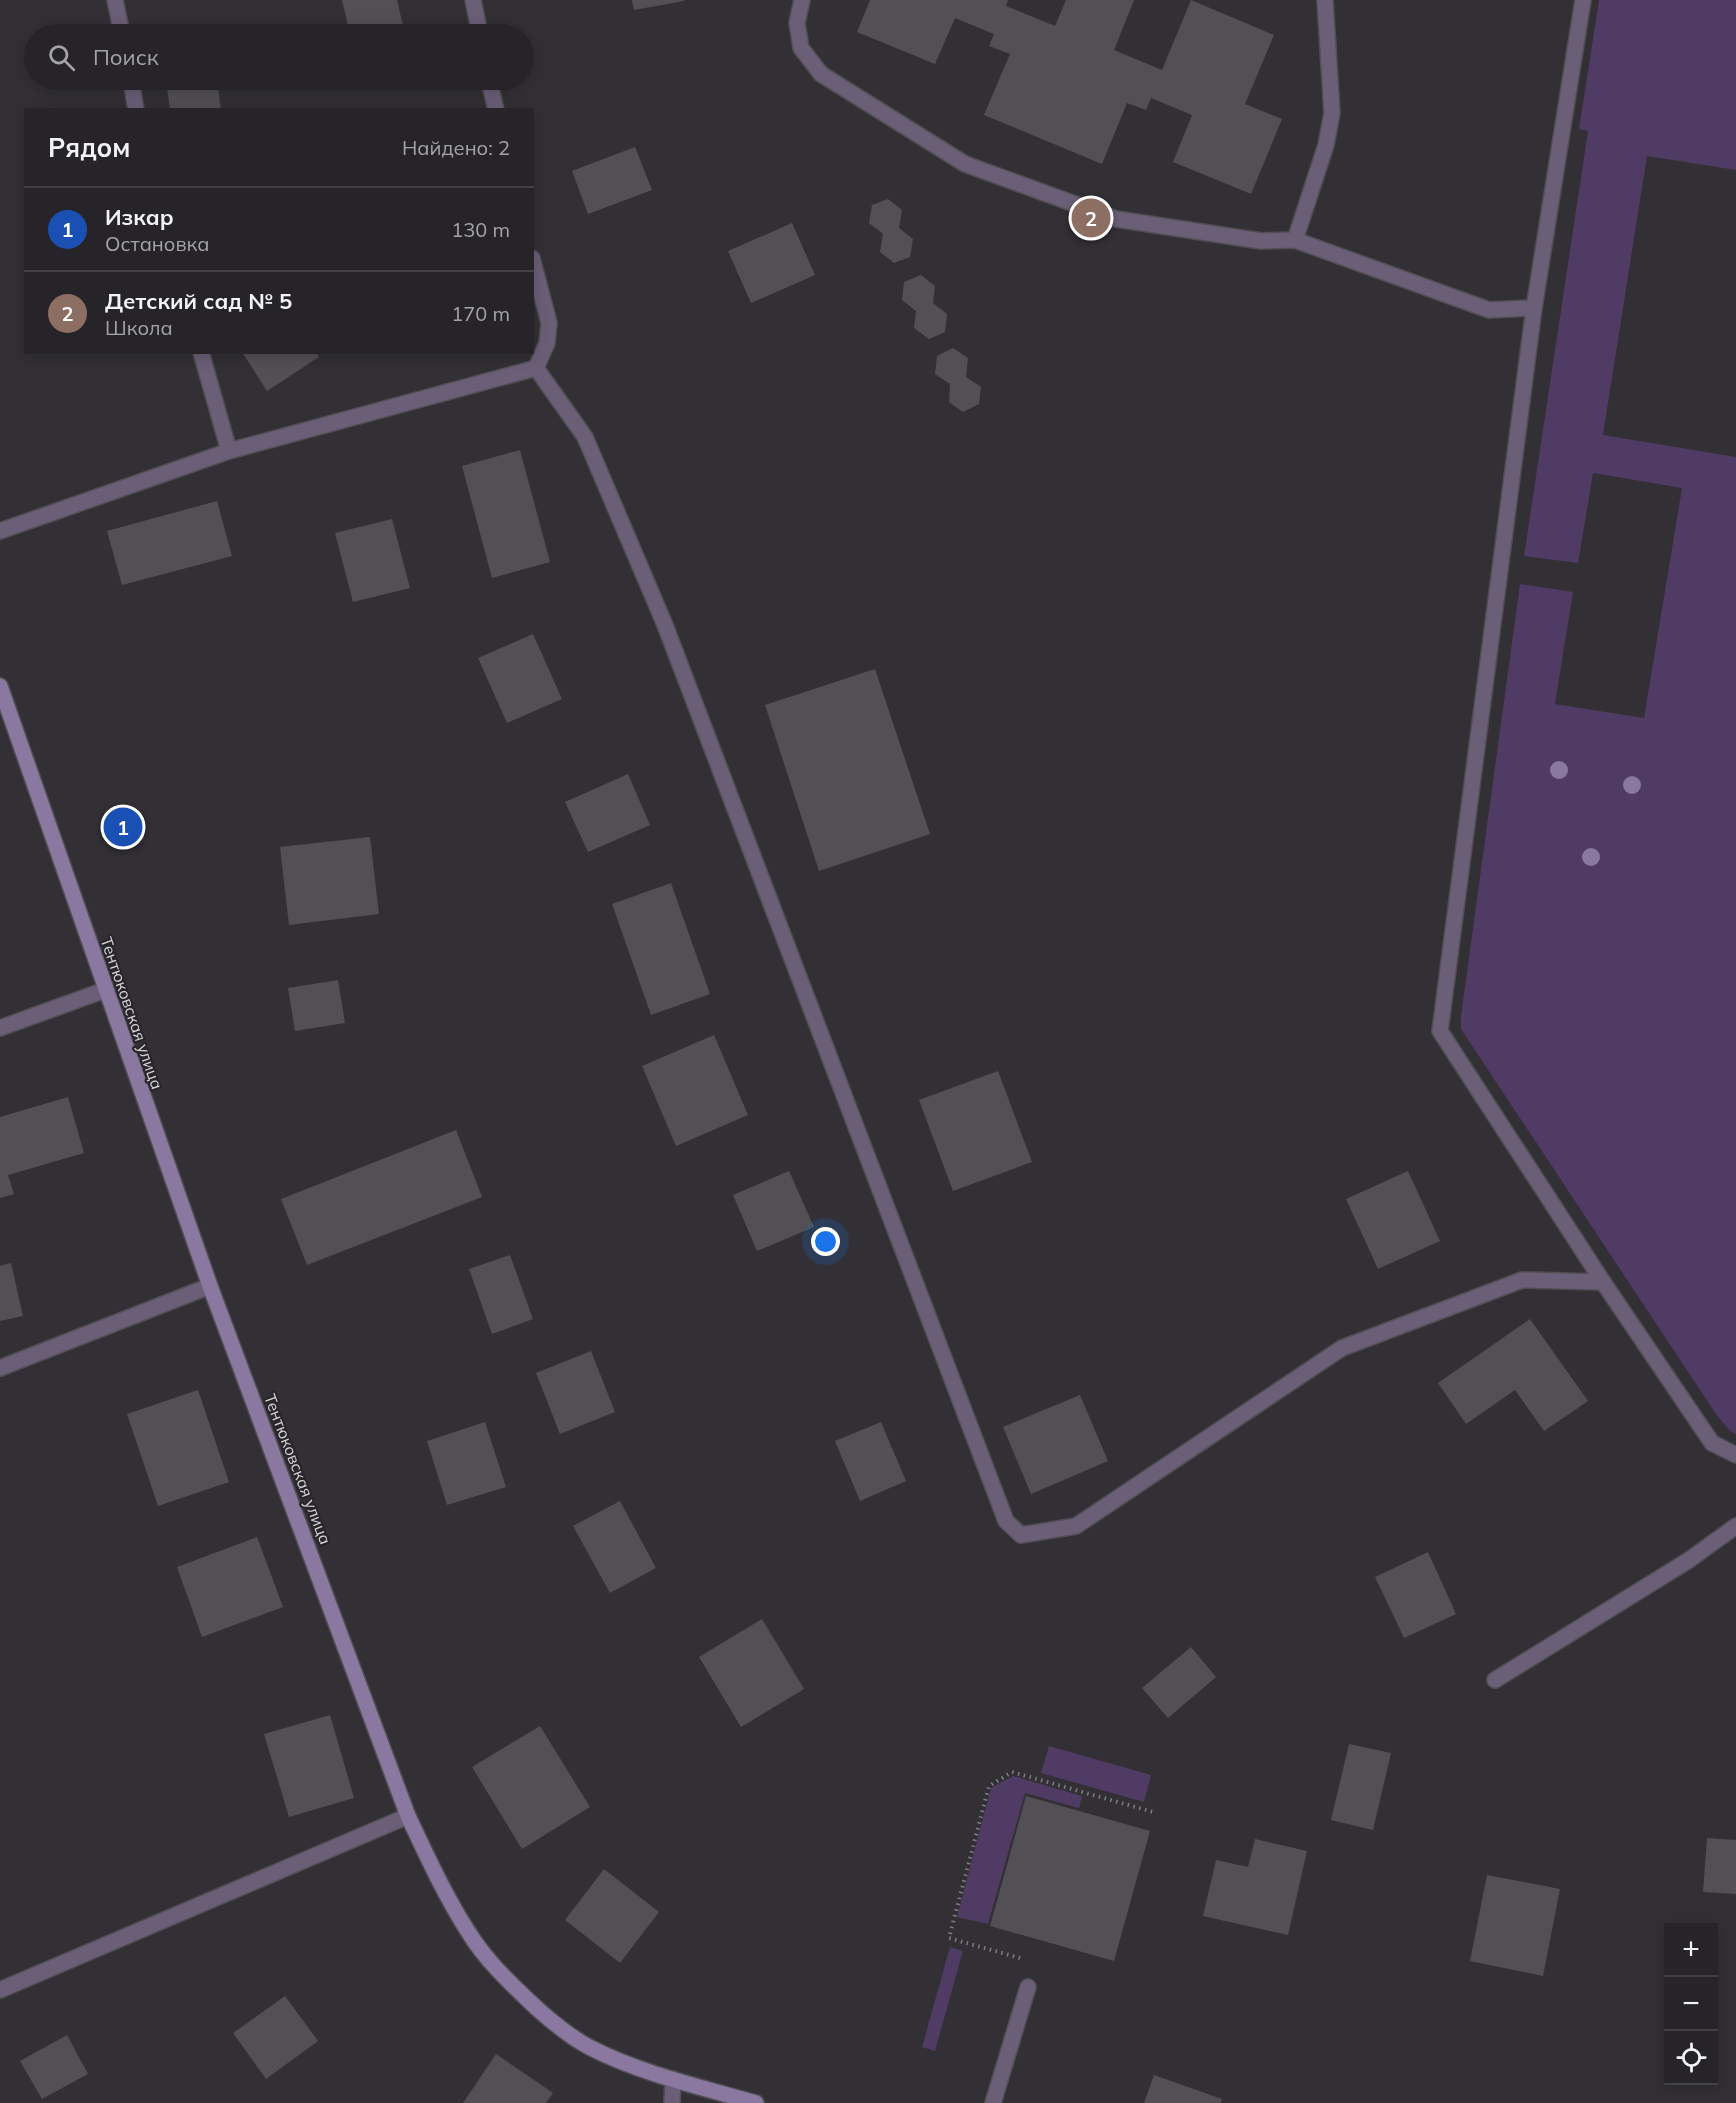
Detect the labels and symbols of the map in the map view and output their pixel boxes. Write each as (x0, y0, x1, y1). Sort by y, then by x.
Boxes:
pin: 2 (1072, 196, 1110, 240)
pin: 1 (104, 804, 142, 850)
street label: Тентюковская улица (97, 934, 167, 1092)
your location (811, 1227, 840, 1256)
street label: Тентюковская улица (260, 1391, 336, 1547)

